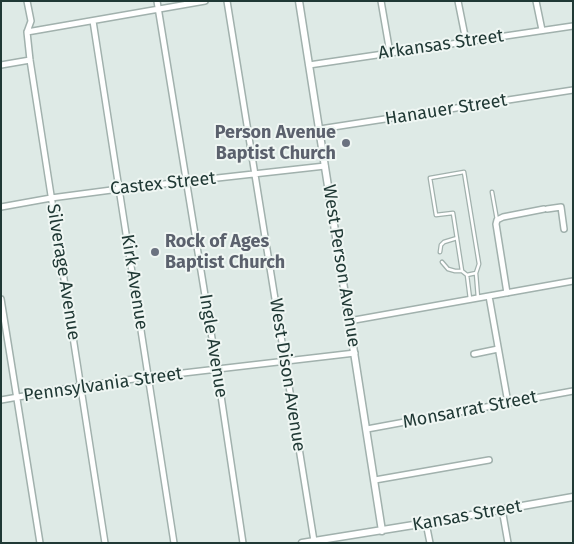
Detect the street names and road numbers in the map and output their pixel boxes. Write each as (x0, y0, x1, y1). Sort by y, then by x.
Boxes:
street label: Arkansas Street (377, 26, 505, 64)
street label: Hanauer Street (383, 90, 509, 130)
street label: Castex Street (109, 168, 217, 200)
street label: West Person Avenue (317, 183, 365, 349)
street label: Silverage Avenue (42, 202, 84, 342)
street label: Kirk Avenue (116, 233, 152, 331)
street label: Ingle Avenue (194, 293, 232, 399)
street label: West Dison Avenue (264, 297, 310, 453)
street label: Pennsylvania Street (22, 363, 184, 407)
street label: Monsarrat Street (401, 386, 539, 434)
street label: Kansas Street (411, 496, 523, 536)

